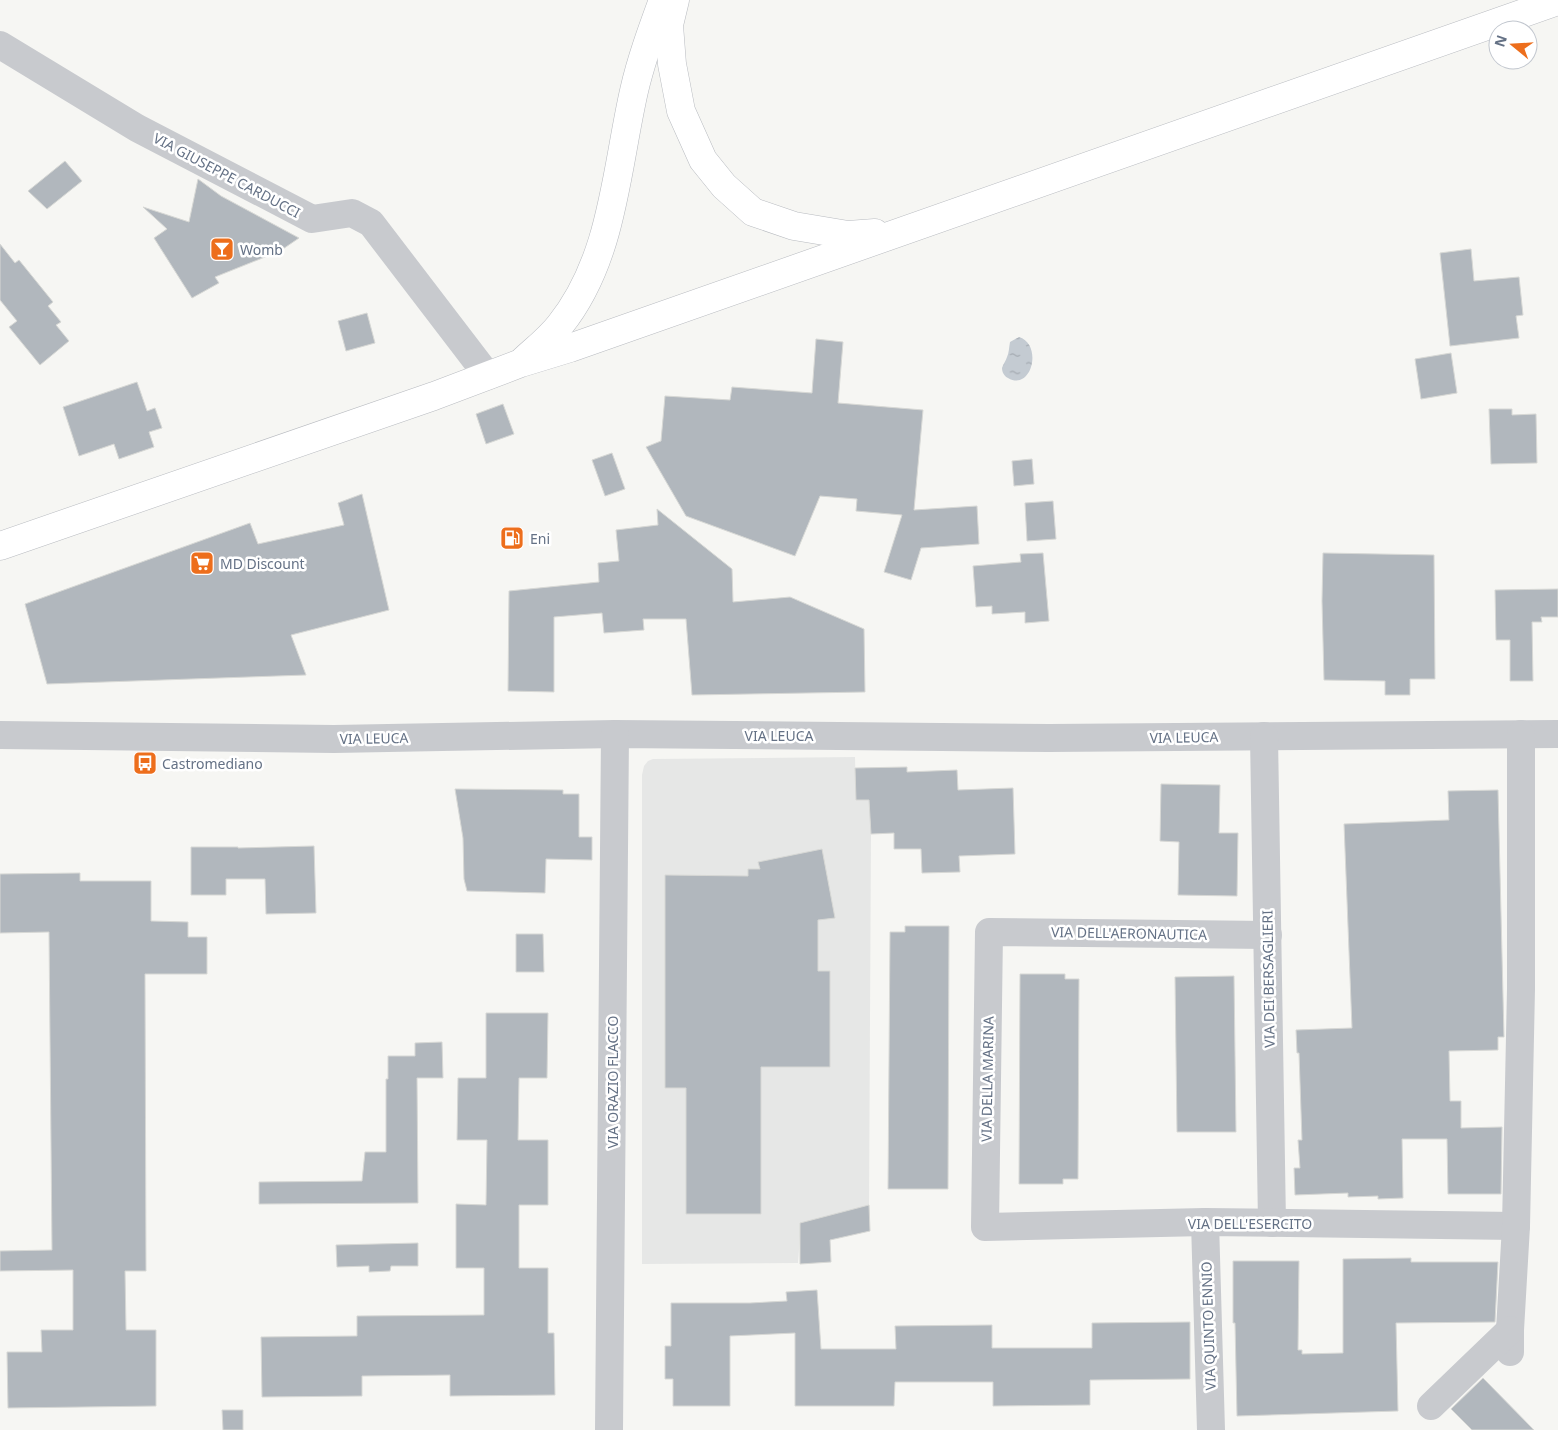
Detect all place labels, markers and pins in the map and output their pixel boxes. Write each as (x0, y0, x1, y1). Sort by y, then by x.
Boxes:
bar icon: Womb (209, 236, 235, 262)
place label: Womb (240, 240, 283, 259)
fuel station icon: Eni (499, 525, 525, 551)
place label: Eni (530, 529, 550, 548)
supermarket icon: MD Discount (189, 550, 215, 576)
place label: MD Discount (220, 554, 305, 573)
bus stop icon: Castromediano (132, 750, 158, 776)
place label: Castromediano (162, 754, 263, 773)

